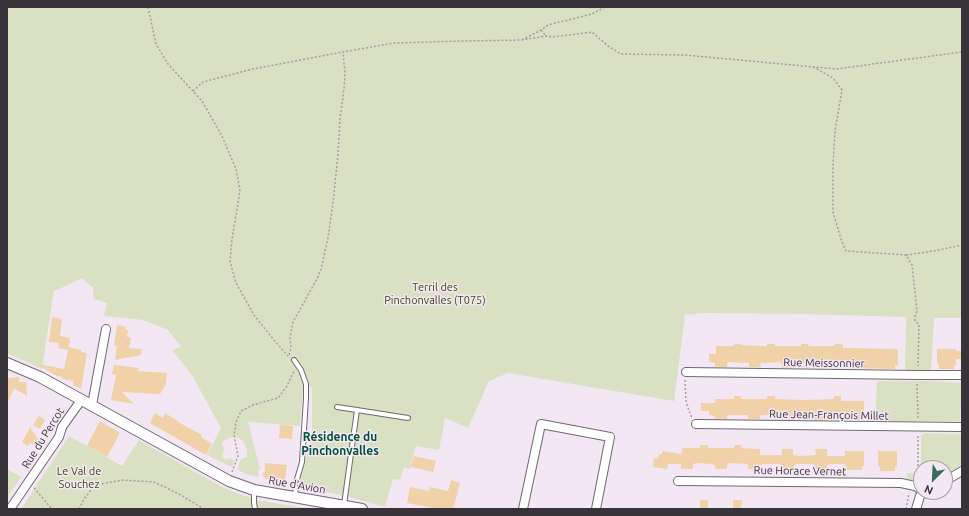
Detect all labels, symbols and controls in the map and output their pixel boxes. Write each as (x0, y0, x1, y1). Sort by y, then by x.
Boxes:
park label: Terril des Pinchonvalles (T075) (384, 280, 486, 306)
street label: Rue Meissonnier (783, 356, 865, 370)
street label: Rue du Percot (19, 405, 67, 471)
street label: Rue Jean-François Millet (769, 407, 889, 423)
district label: Résidence du Pinchonvalles (301, 430, 379, 458)
north arrow (913, 460, 953, 500)
park label: Le Val de Souchez (57, 464, 101, 490)
street label: Rue Horace Vernet (753, 464, 847, 478)
street label: Rue d'Avion (267, 473, 327, 497)
text: N (922, 483, 935, 497)

